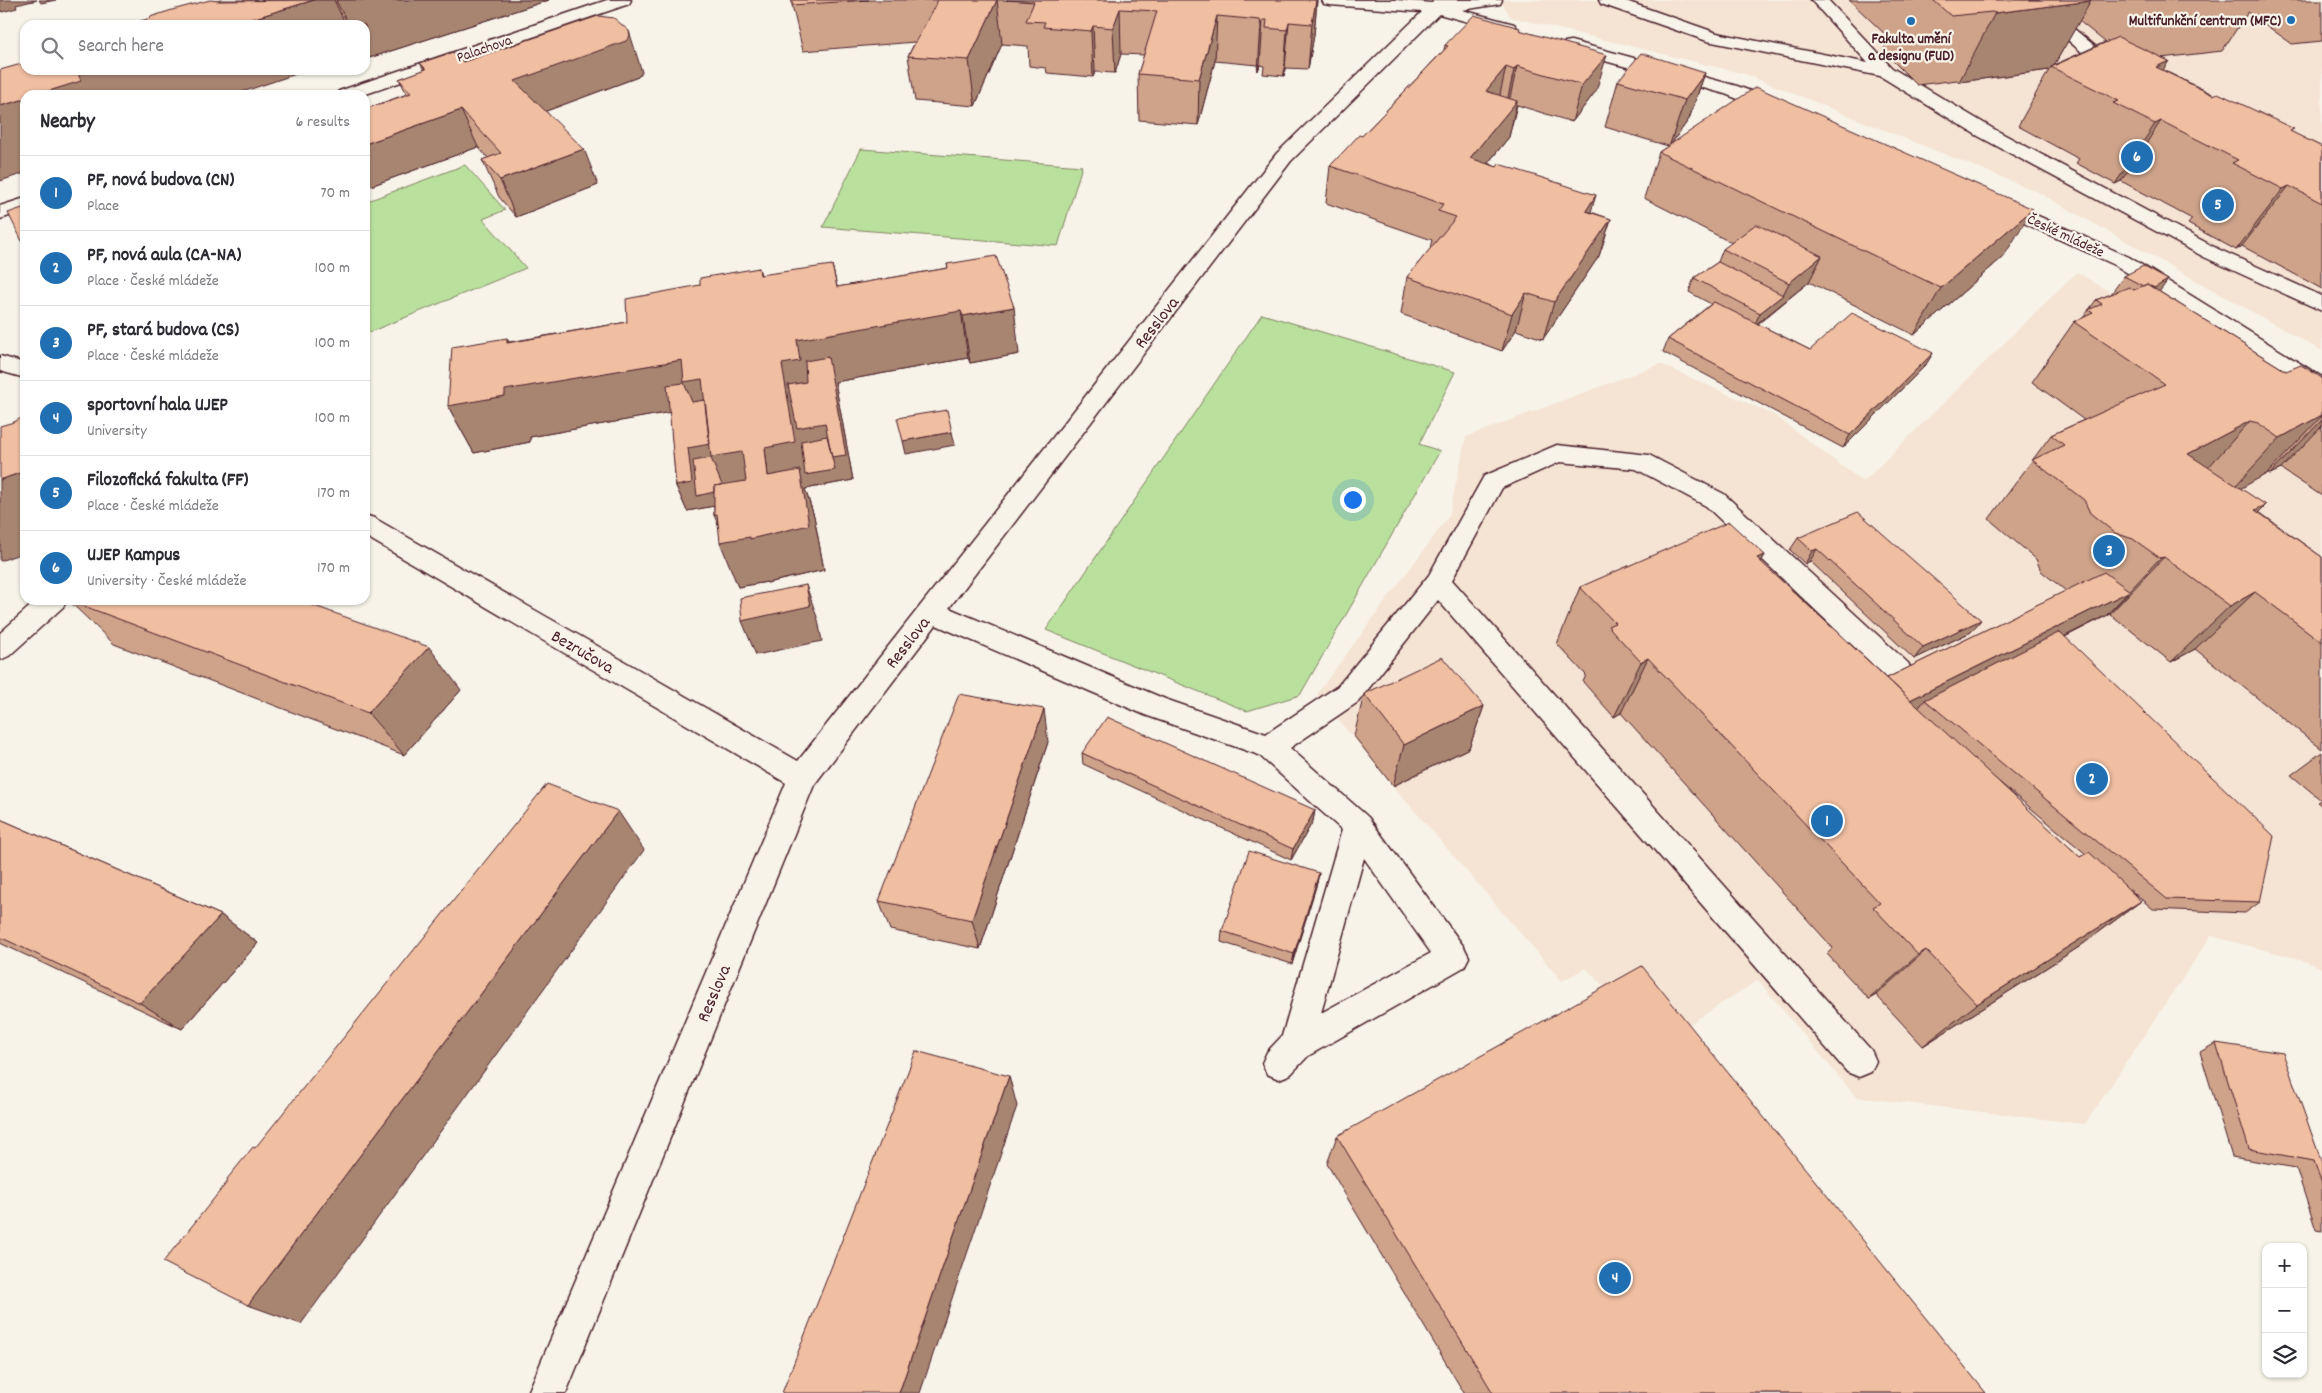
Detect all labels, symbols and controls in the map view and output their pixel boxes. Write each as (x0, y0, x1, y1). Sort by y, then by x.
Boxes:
place label: Multifunkční centrum (MFC) (2129, 11, 2281, 33)
marker: Multifunkční centrum (MFC) (2285, 14, 2297, 26)
marker: Fakulta umění a designu (FUD) (1905, 15, 1917, 27)
search box (20, 20, 370, 75)
place label: Fakulta umění a designu (FUD) (1868, 29, 1954, 68)
street label: Palachova (454, 30, 516, 70)
icon: search (38, 34, 66, 62)
text: Search here (78, 34, 164, 61)
text: Nearby (40, 108, 95, 138)
text: 6 results (295, 111, 350, 134)
pin: 6 (2121, 138, 2153, 176)
text: PF, nová budova (CN) (87, 168, 234, 195)
text: 1 (54, 182, 58, 205)
text: 70 m (320, 182, 350, 205)
pin: 5 (2202, 186, 2234, 224)
text: Place (87, 195, 119, 218)
street label: České mládeže (2023, 209, 2108, 265)
text: PF, nová aula (CA-NA) (87, 243, 241, 270)
text: 2 (53, 257, 60, 280)
text: 100 m (314, 257, 350, 280)
text: Place · České mládeže (87, 270, 219, 293)
street label: Resslova (1130, 292, 1187, 355)
text: PF, stará budova (CS) (87, 318, 239, 345)
text: 3 (52, 332, 60, 355)
text: 100 m (314, 332, 350, 355)
text: Place · České mládeže (87, 345, 219, 368)
text: sportovní hala UJEP (87, 393, 228, 420)
text: 4 (53, 407, 59, 430)
text: 100 m (314, 407, 350, 430)
text: University (87, 420, 147, 443)
text: Filozofická fakulta (FF) (87, 468, 248, 495)
text: 5 (52, 482, 60, 505)
text: 170 m (317, 482, 350, 505)
your location (1340, 487, 1366, 513)
text: Place · České mládeže (87, 495, 219, 518)
pin: 3 (2093, 532, 2125, 570)
text: UJEP Kampus (87, 543, 180, 570)
text: 6 (52, 557, 60, 580)
text: 170 m (317, 557, 350, 580)
text: University · České mládeže (87, 570, 246, 593)
street label: Resslova (881, 612, 938, 675)
street label: Bezručova (546, 625, 618, 681)
pin: 2 (2076, 760, 2108, 798)
pin: 1 (1811, 802, 1843, 840)
street label: Resslova (692, 961, 739, 1027)
map controls (2262, 1243, 2307, 1378)
button: + (2262, 1243, 2307, 1288)
pin: 4 (1599, 1259, 1631, 1297)
button: − (2262, 1288, 2307, 1333)
button: layers (2262, 1333, 2307, 1378)

